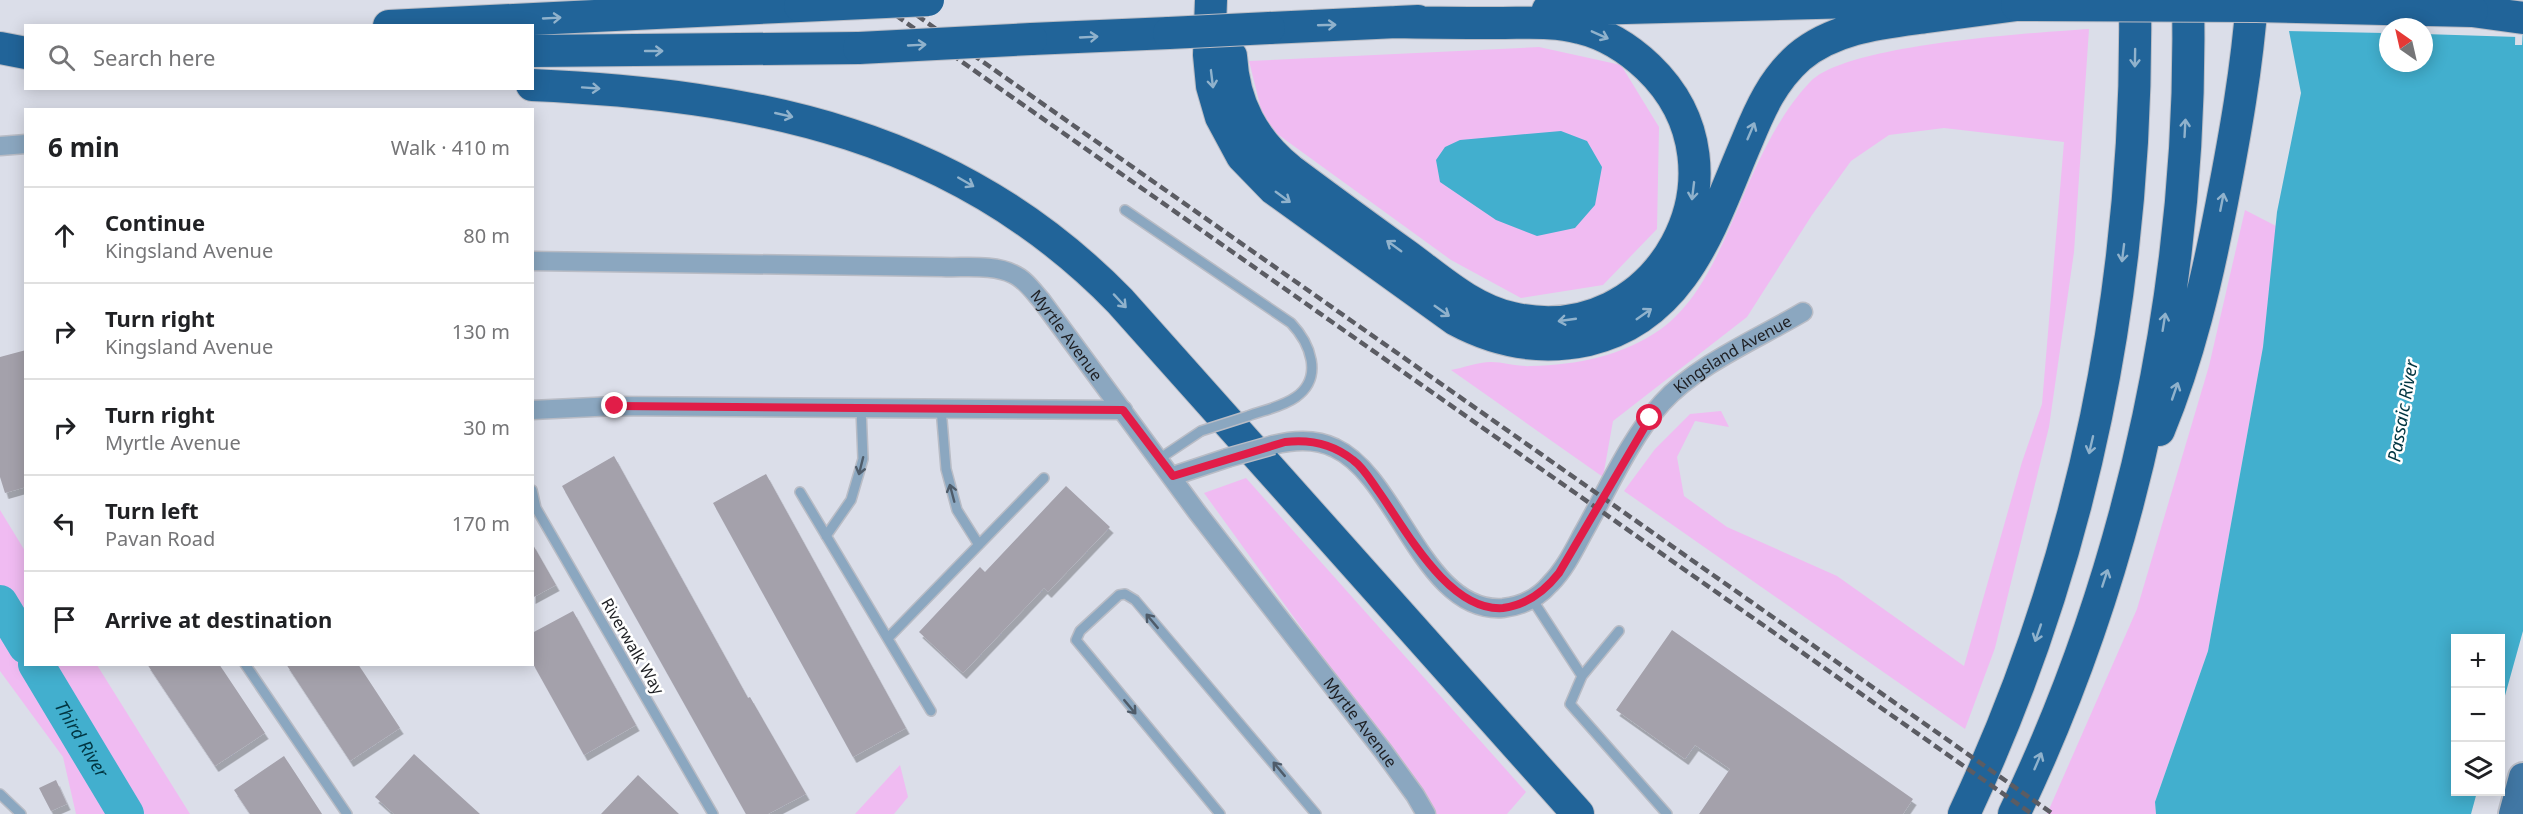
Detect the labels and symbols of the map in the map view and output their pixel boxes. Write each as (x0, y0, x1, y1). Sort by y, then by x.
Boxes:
one-way arrow (542, 12, 562, 23)
north arrow (2379, 18, 2433, 72)
one-way arrow (1317, 20, 1337, 31)
one-way arrow (1590, 30, 1608, 42)
one-way arrow (1079, 31, 1099, 42)
one-way arrow (907, 40, 927, 51)
one-way arrow (643, 45, 663, 57)
one-way arrow (2129, 48, 2141, 68)
one-way arrow (1206, 69, 1217, 89)
one-way arrow (580, 83, 600, 94)
one-way arrow (774, 110, 793, 122)
one-way arrow (2180, 118, 2191, 138)
one-way arrow (1746, 122, 1757, 140)
one-way arrow (957, 176, 974, 188)
one-way arrow (1688, 180, 1699, 200)
one-way arrow (1275, 190, 1291, 203)
one-way arrow (2217, 192, 2228, 212)
one-way arrow (1386, 240, 1402, 252)
one-way arrow (2117, 243, 2128, 262)
street label: Myrtle Avenue (1026, 285, 1108, 385)
one-way arrow (1113, 293, 1127, 308)
one-way arrow (1433, 304, 1450, 317)
one-way arrow (1635, 308, 1651, 320)
street label: Kingsland Avenue (1668, 310, 1795, 398)
one-way arrow (2159, 312, 2170, 332)
one-way arrow (1558, 315, 1577, 326)
water label: Passaic River (2381, 357, 2423, 464)
one-way arrow (2170, 382, 2181, 401)
route end (601, 392, 627, 418)
route start (1636, 404, 1662, 430)
one-way arrow (2085, 435, 2096, 455)
one-way arrow (854, 456, 866, 475)
one-way arrow (946, 484, 958, 503)
one-way arrow (2100, 569, 2111, 588)
street label: Riverwalk Way (596, 594, 670, 699)
one-way arrow (1146, 613, 1159, 629)
one-way arrow (2032, 623, 2043, 642)
street label: Myrtle Avenue (1318, 672, 1402, 772)
water label: Third River (50, 696, 115, 783)
one-way arrow (1123, 699, 1137, 714)
one-way arrow (2033, 752, 2044, 770)
one-way arrow (1272, 761, 1285, 777)

